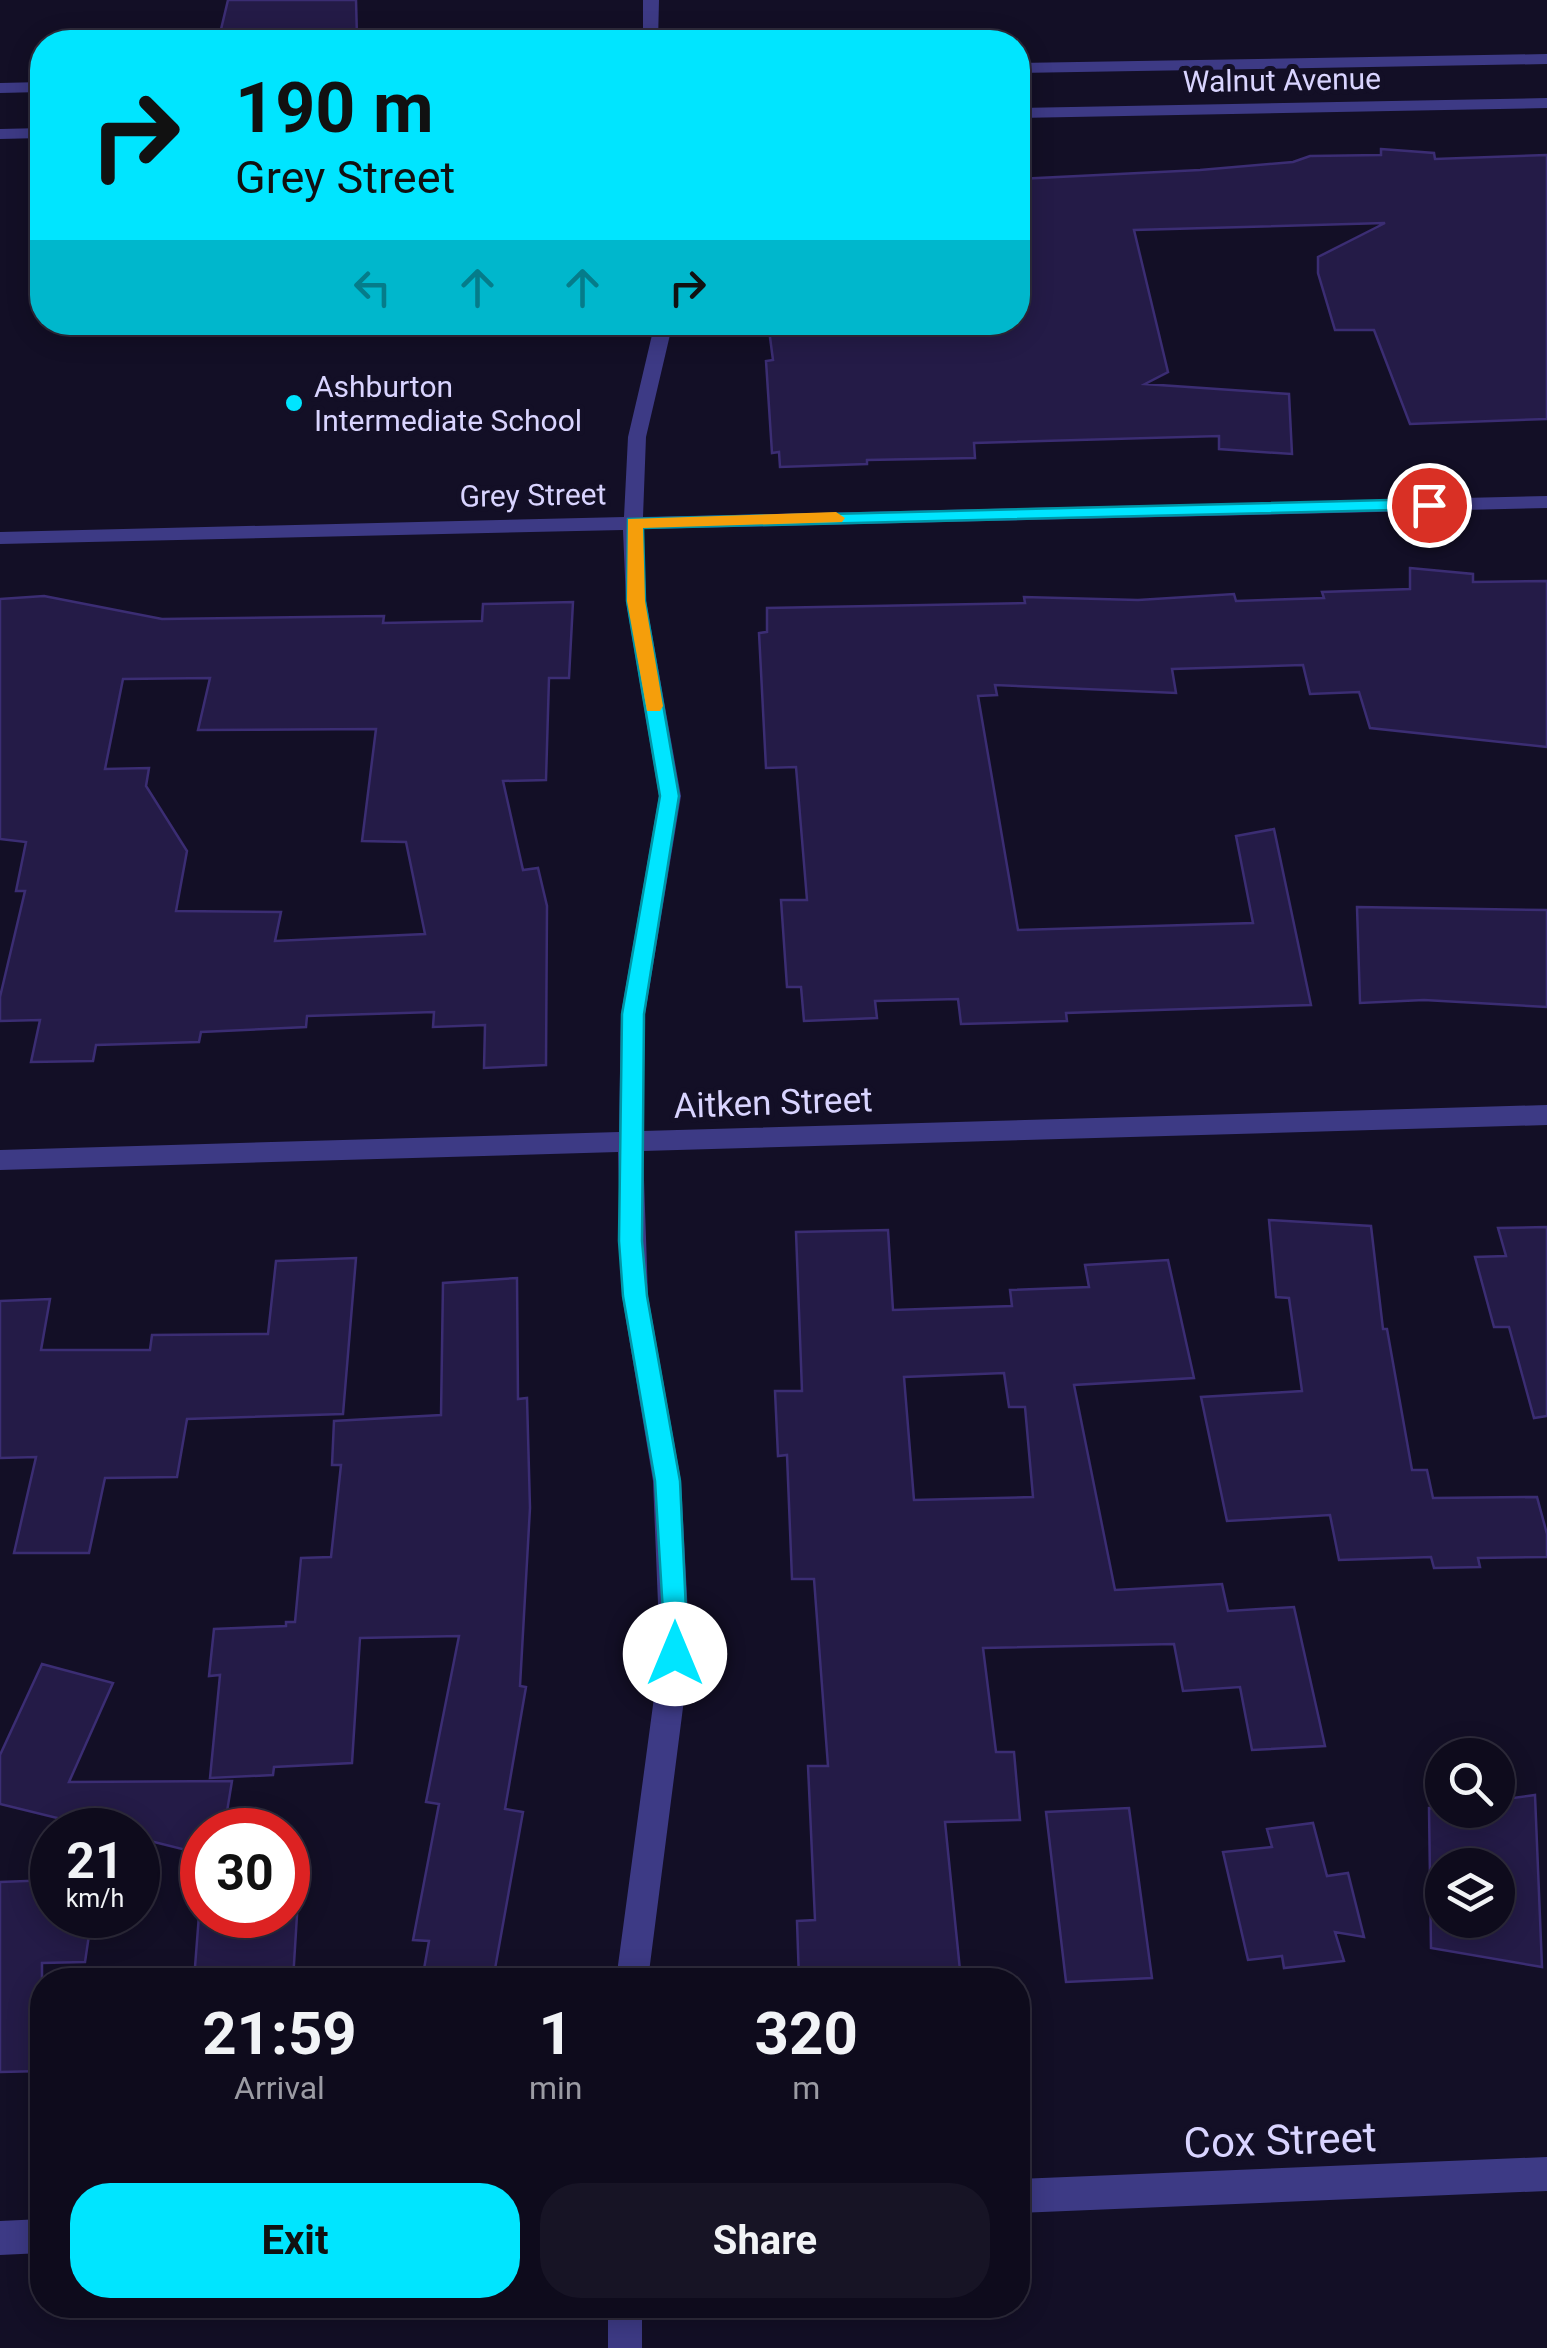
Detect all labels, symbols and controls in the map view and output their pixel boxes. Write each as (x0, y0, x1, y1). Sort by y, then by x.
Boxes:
street label: Walnut Avenue (1183, 61, 1381, 99)
text: 190 m (235, 67, 434, 149)
icon: right (70, 70, 200, 200)
text: Grey Street (235, 151, 455, 204)
icon: left (345, 260, 400, 315)
icon: ahead (450, 260, 505, 315)
icon: ahead (555, 260, 610, 315)
icon: right (660, 260, 715, 315)
place label: Ashburton Intermediate School (314, 369, 582, 438)
marker: Ashburton Intermediate School (283, 392, 305, 414)
pin (1387, 463, 1472, 548)
street label: Grey Street (459, 476, 607, 514)
icon: arrive (1402, 478, 1457, 533)
street label: Aitken Street (673, 1079, 873, 1127)
position arrow (623, 1602, 727, 1706)
map controls (1425, 1738, 1515, 1938)
button: search (1425, 1738, 1515, 1828)
speed limit sign: 30 (180, 1808, 310, 1938)
text: 21 (66, 1832, 124, 1890)
button: layers (1425, 1848, 1515, 1938)
text: km/h (66, 1884, 124, 1913)
text: 21:59 (202, 1998, 357, 2069)
text: 1 (538, 1998, 573, 2069)
text: 320 (755, 1998, 858, 2069)
text: Arrival (234, 2069, 325, 2107)
text: min (529, 2069, 582, 2107)
text: m (792, 2069, 820, 2107)
street label: Cox Street (1183, 2112, 1377, 2168)
button: Exit (70, 2183, 520, 2298)
button: Share (540, 2183, 990, 2298)

